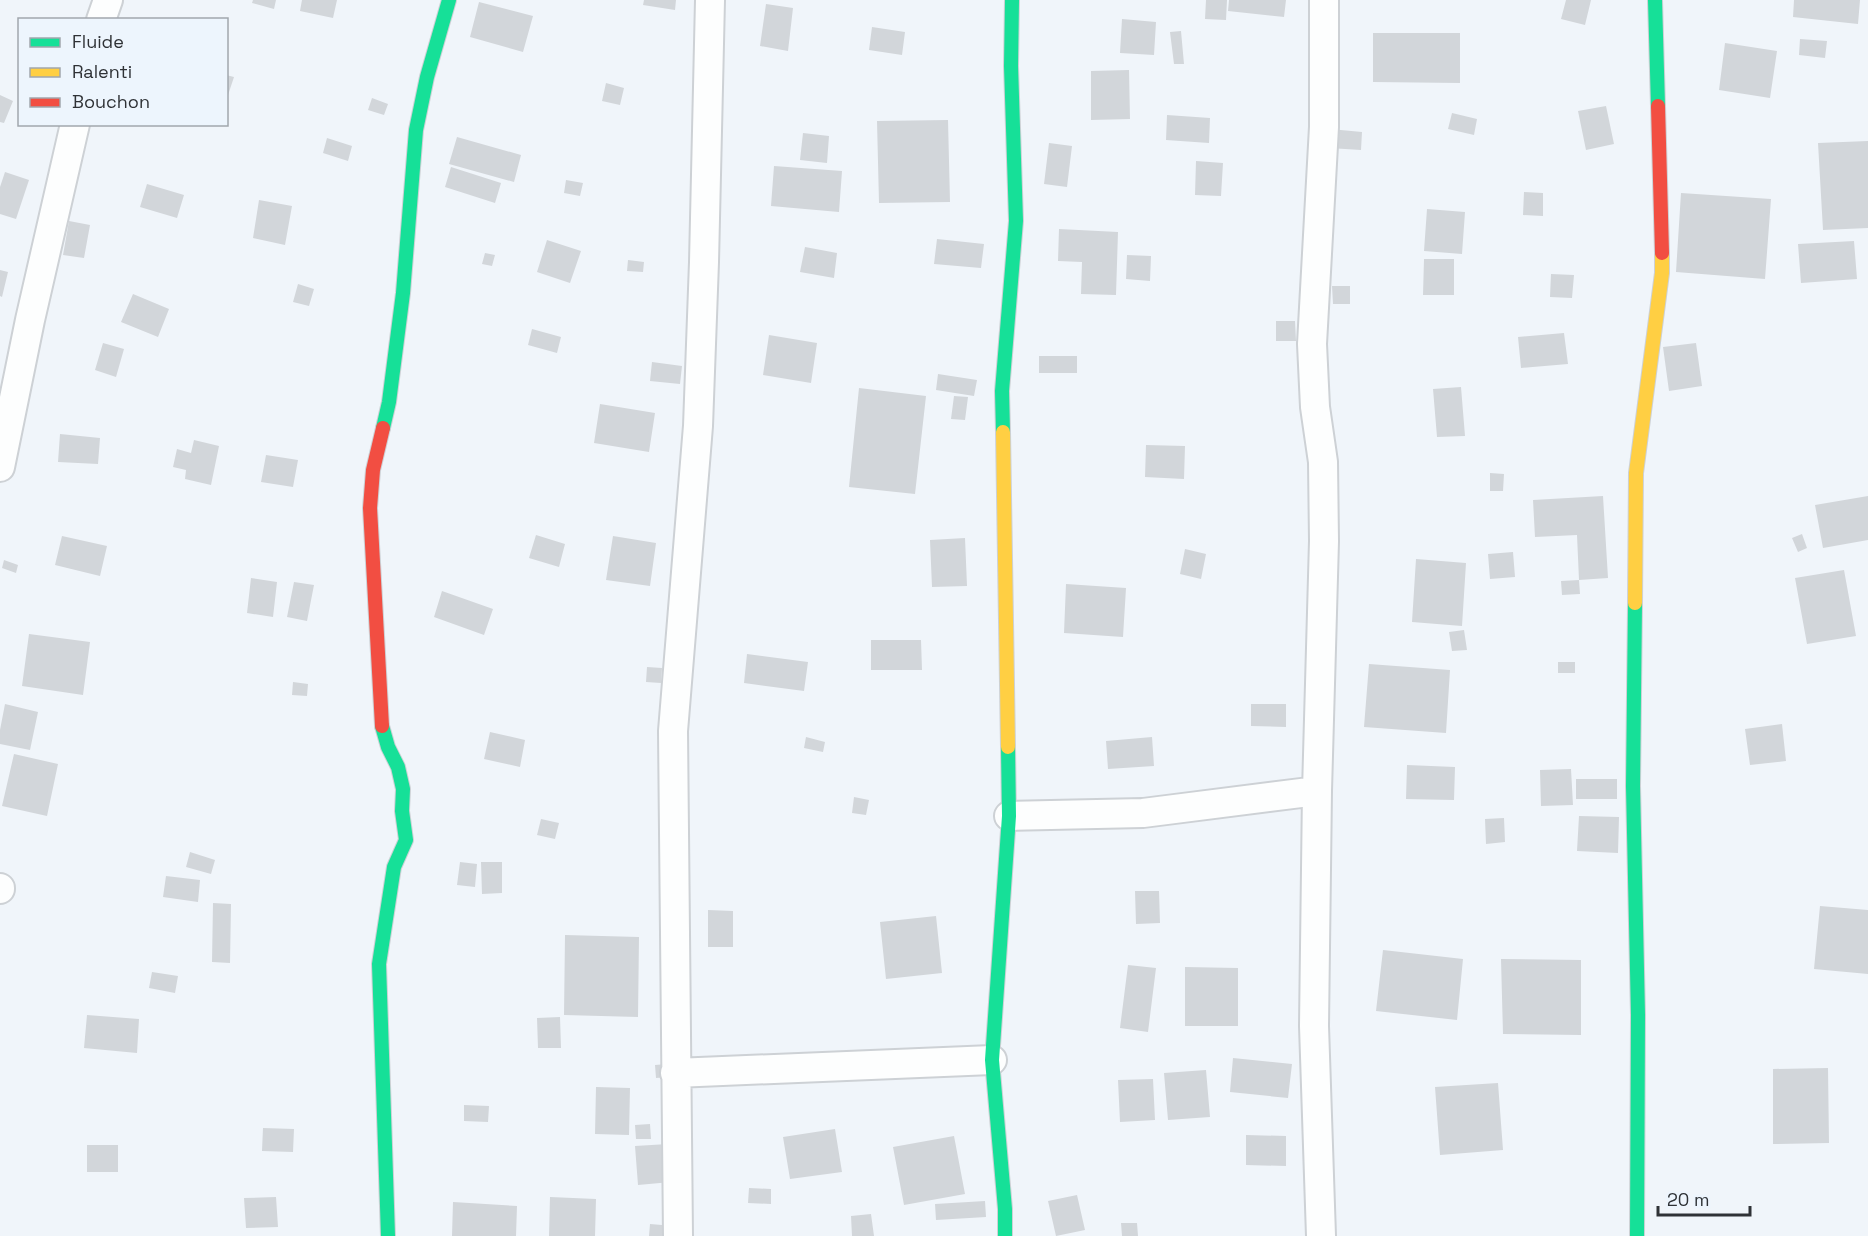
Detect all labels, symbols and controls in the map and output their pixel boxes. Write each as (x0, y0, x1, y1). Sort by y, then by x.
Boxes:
legend (18, 18, 228, 126)
text: Fluide (72, 30, 124, 53)
text: Ralenti (72, 60, 132, 83)
text: Bouchon (72, 90, 150, 113)
scale bar (1658, 1179, 1750, 1217)
text: 20 m (1667, 1188, 1710, 1211)

